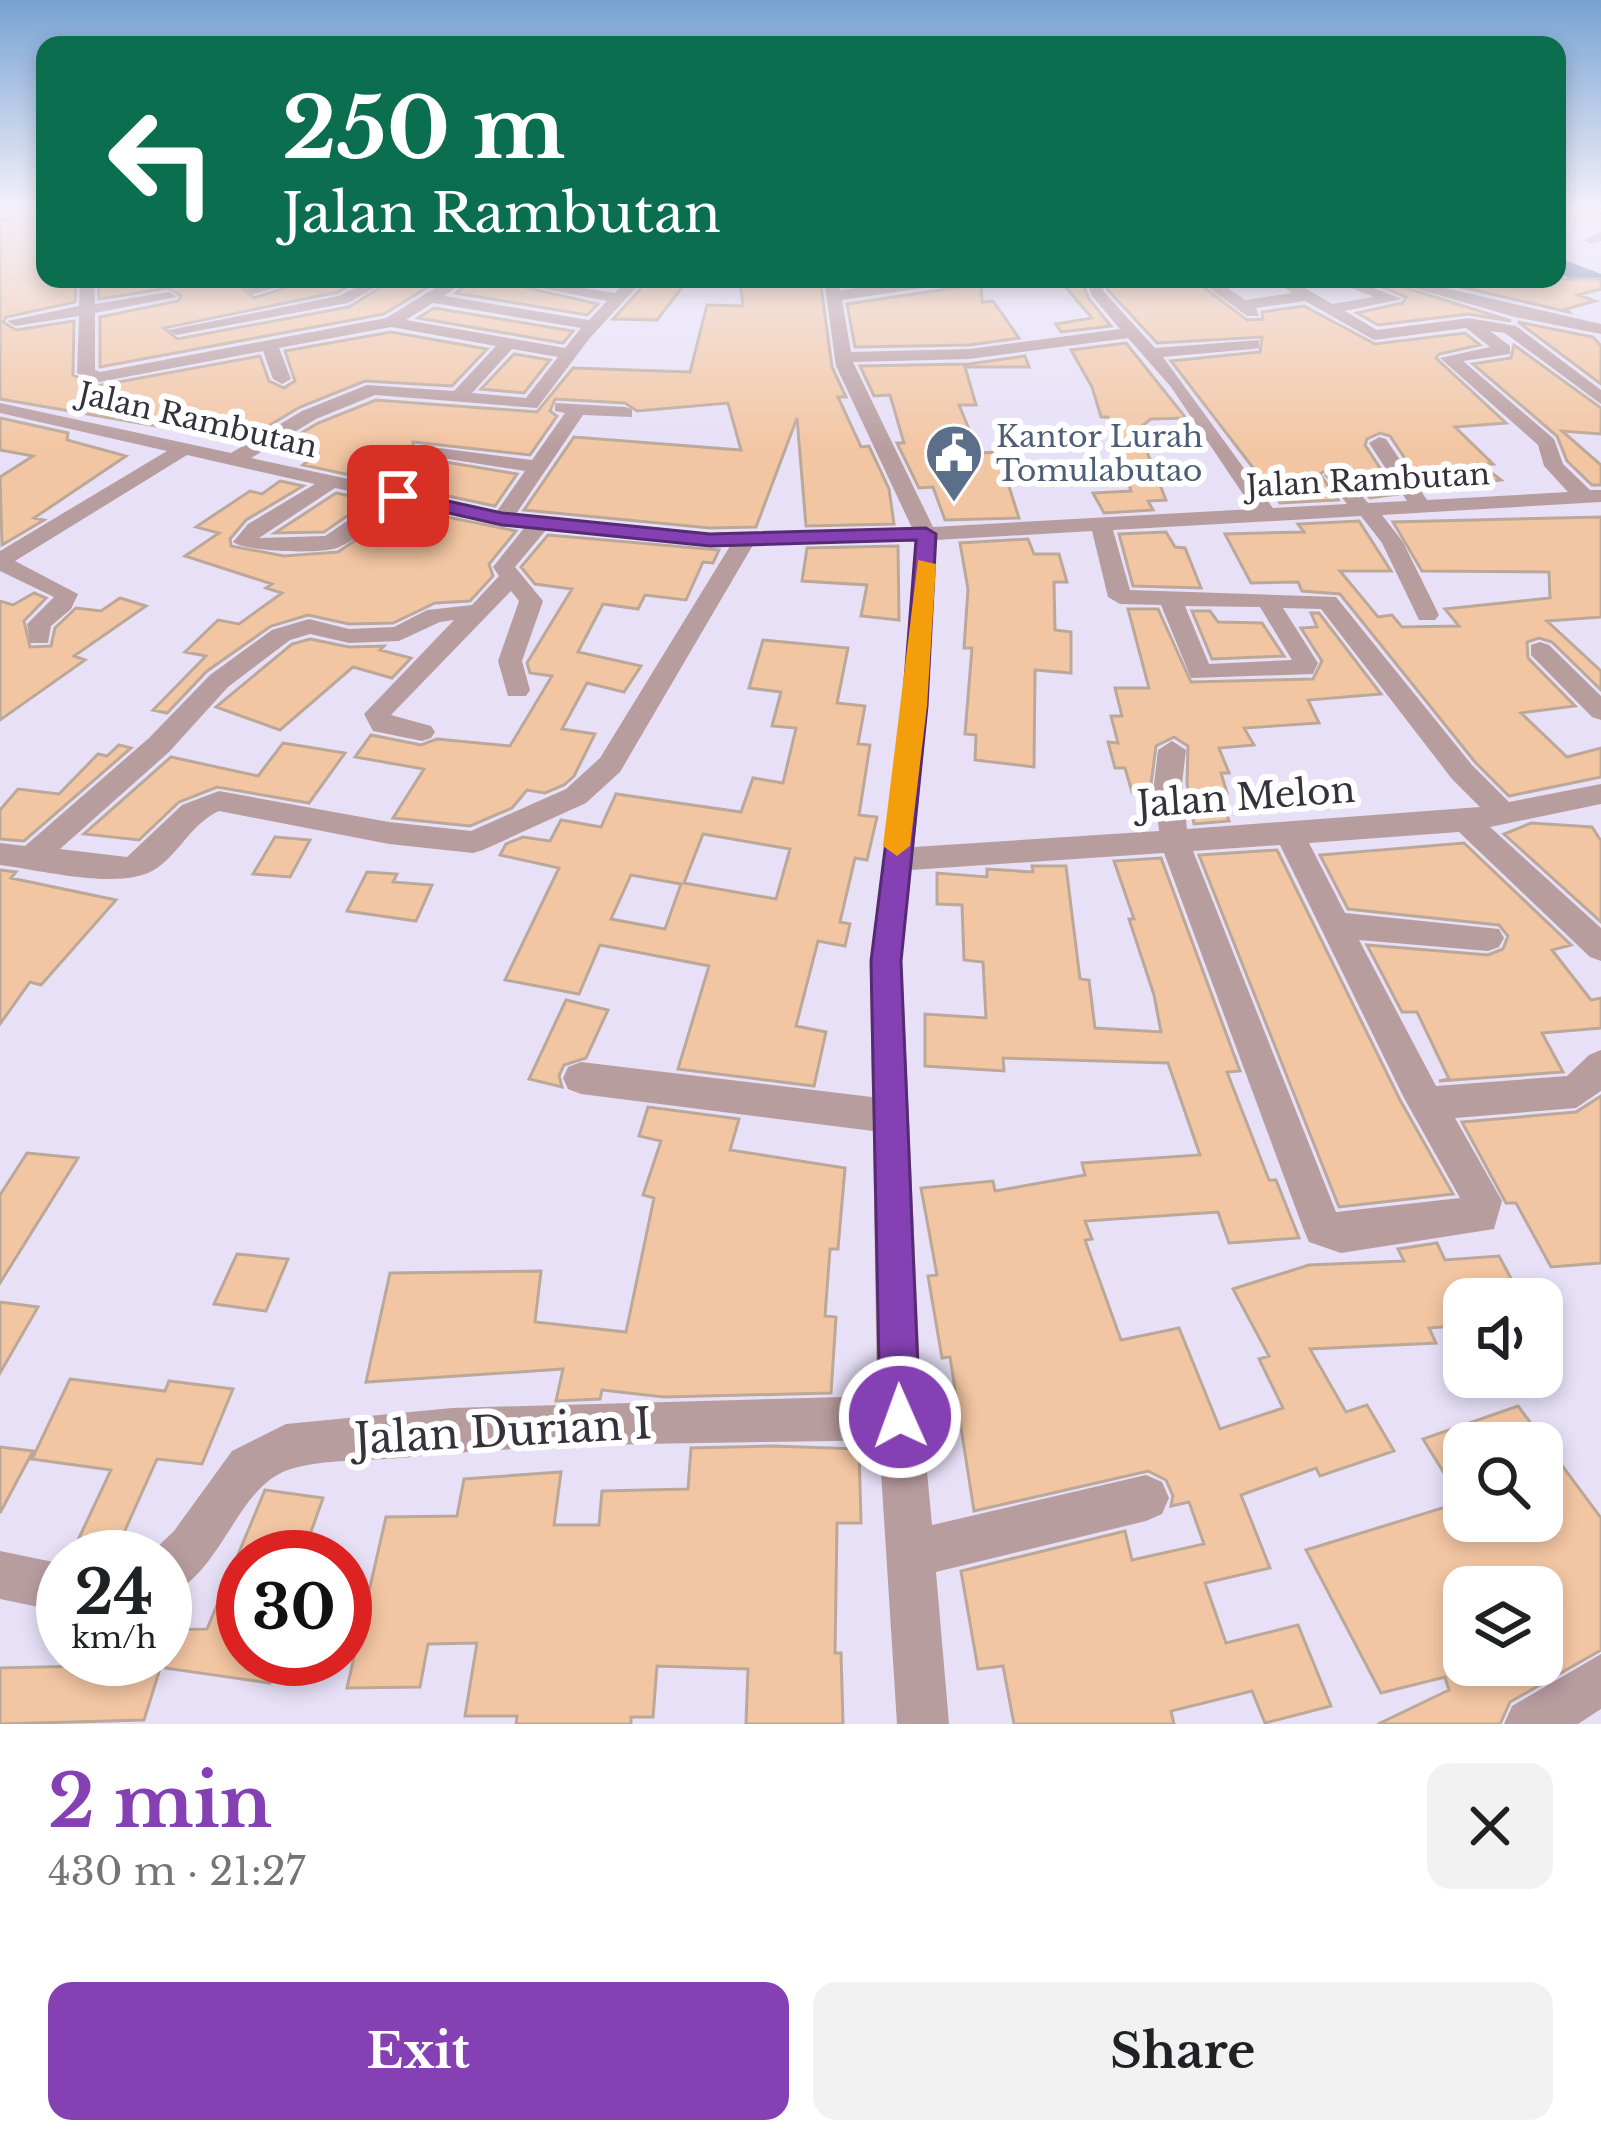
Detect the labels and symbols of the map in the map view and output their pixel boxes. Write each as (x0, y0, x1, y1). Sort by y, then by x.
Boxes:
street label: Jalan Rambutan (71, 374, 321, 465)
place label: Kantor Lurah Tomulabutao (996, 418, 1203, 489)
public building icon: Kantor Lurah Tomulabutao (923, 422, 985, 504)
pin (347, 445, 449, 547)
street label: Jalan Rambutan (1241, 455, 1491, 505)
street label: Jalan Melon (1131, 767, 1357, 827)
position arrow (837, 1354, 963, 1480)
street label: Jalan Durian I (348, 1397, 653, 1465)
speed limit sign: 30 (216, 1530, 372, 1686)

